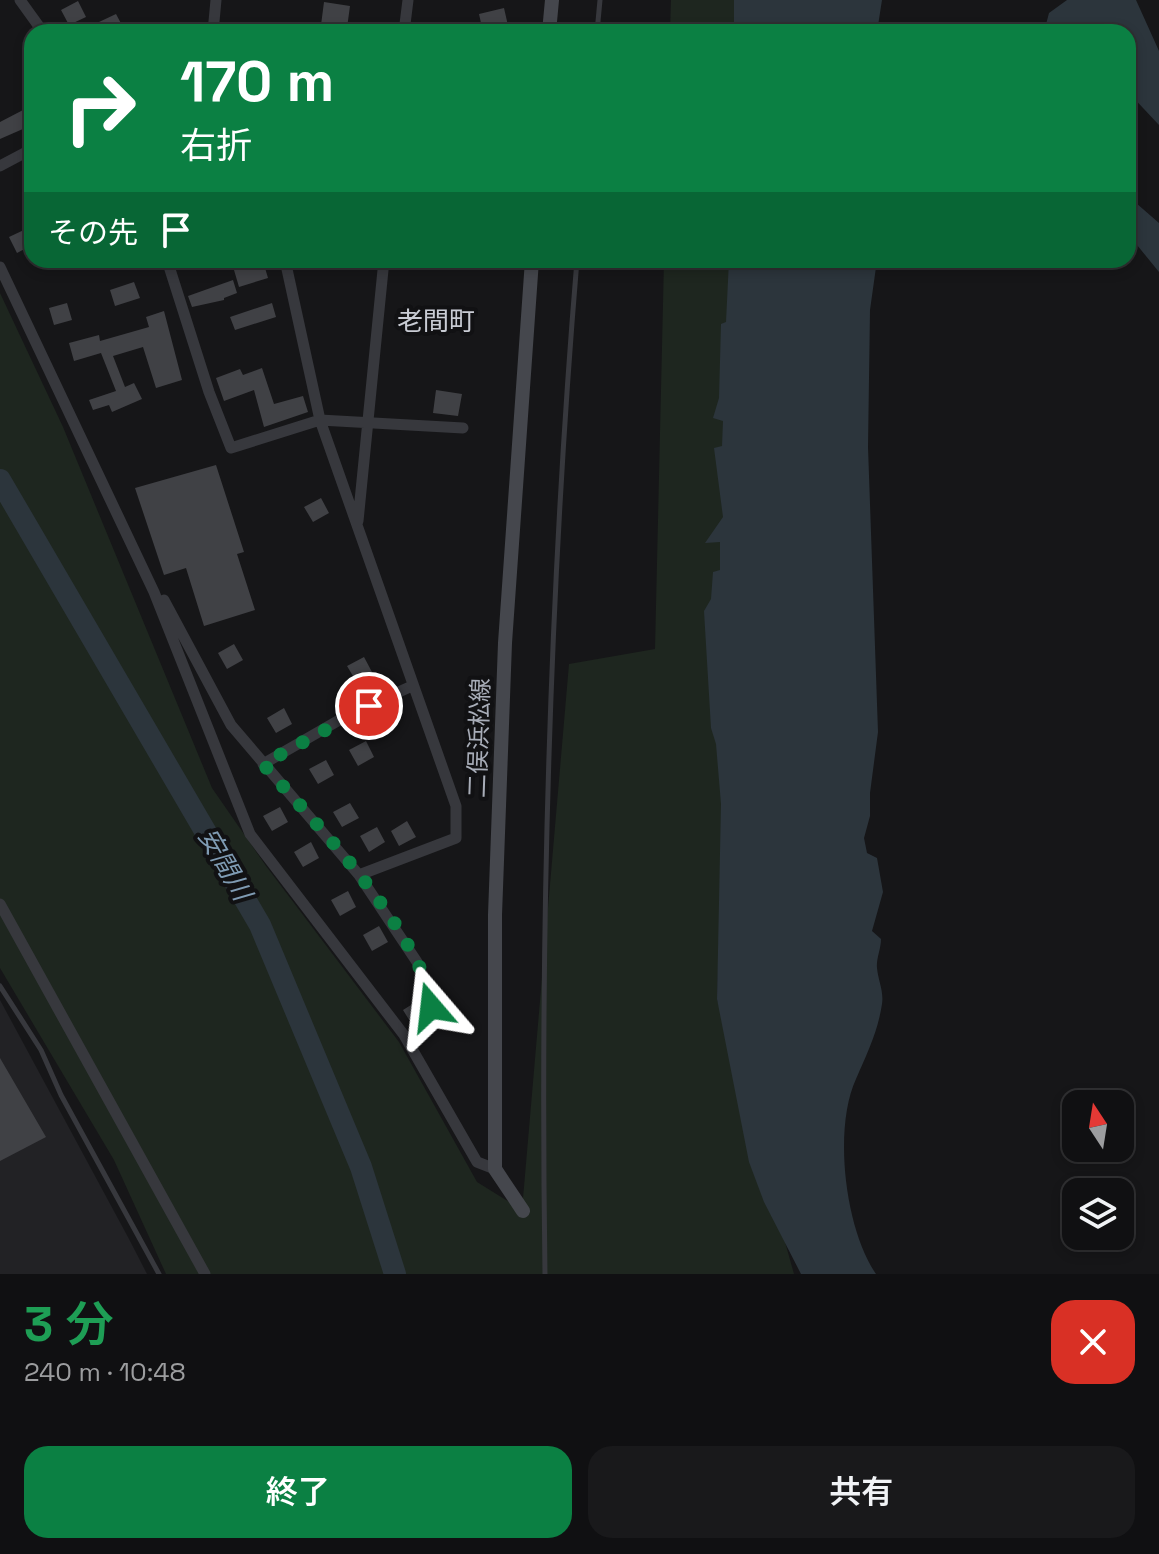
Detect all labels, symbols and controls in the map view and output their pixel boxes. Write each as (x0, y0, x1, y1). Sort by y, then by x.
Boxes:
text: 170 m (180, 46, 334, 117)
icon: right (48, 56, 152, 160)
text: 右折 (180, 123, 252, 169)
icon: arrive (154, 208, 198, 252)
text: その先 (48, 213, 138, 252)
district label: 老間町 (397, 304, 475, 338)
pin (335, 672, 403, 740)
street label: 二俣浜松線 (461, 677, 496, 798)
icon: arrive (347, 684, 391, 728)
water label: 安間川 (191, 822, 261, 909)
position arrow (389, 965, 473, 1049)
north arrow (1062, 1090, 1134, 1162)
map controls (1062, 1090, 1134, 1250)
button: layers (1062, 1178, 1134, 1250)
text: 3 分 (24, 1294, 113, 1355)
button: close (1051, 1300, 1135, 1384)
text: 240 m · 10:48 (24, 1355, 186, 1389)
button: 終了 (24, 1446, 572, 1538)
button: 共有 (588, 1446, 1135, 1538)

